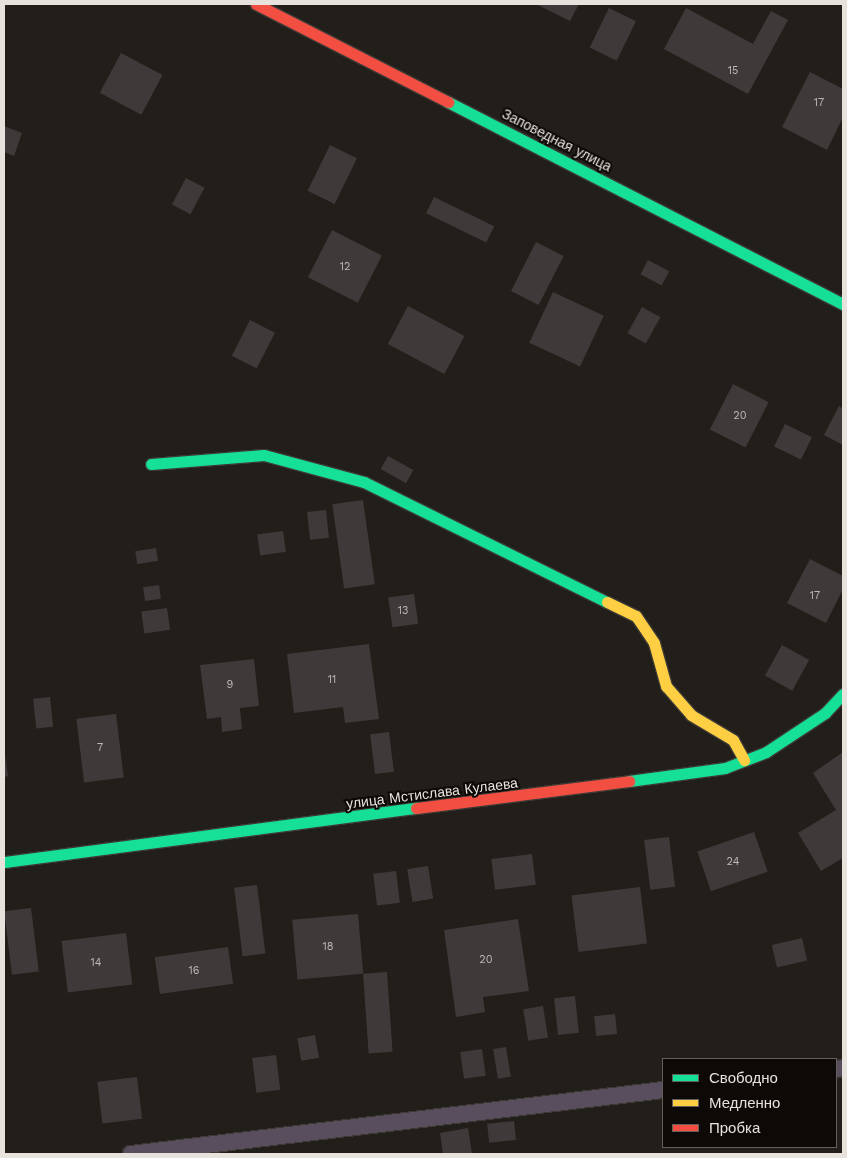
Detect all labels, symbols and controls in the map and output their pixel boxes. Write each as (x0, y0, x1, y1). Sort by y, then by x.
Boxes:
house number: 15 (728, 64, 738, 78)
house number: 17 (814, 96, 824, 110)
street label: Заповедная улица (499, 105, 615, 175)
house number: 12 (340, 260, 350, 274)
house number: 20 (733, 409, 747, 423)
house number: 17 (810, 589, 820, 603)
house number: 13 (398, 604, 408, 618)
house number: 11 (328, 673, 336, 687)
house number: 9 (227, 678, 233, 692)
house number: 7 (97, 741, 103, 755)
street label: улица Мстислава Кулаева (345, 774, 519, 812)
house number: 24 (727, 855, 739, 869)
house number: 18 (322, 940, 334, 954)
house number: 20 (479, 953, 493, 967)
house number: 14 (90, 956, 102, 970)
house number: 16 (189, 964, 199, 978)
legend (662, 1058, 837, 1148)
text: Свободно (709, 1069, 778, 1087)
text: Медленно (709, 1094, 780, 1112)
text: Пробка (709, 1119, 760, 1137)

